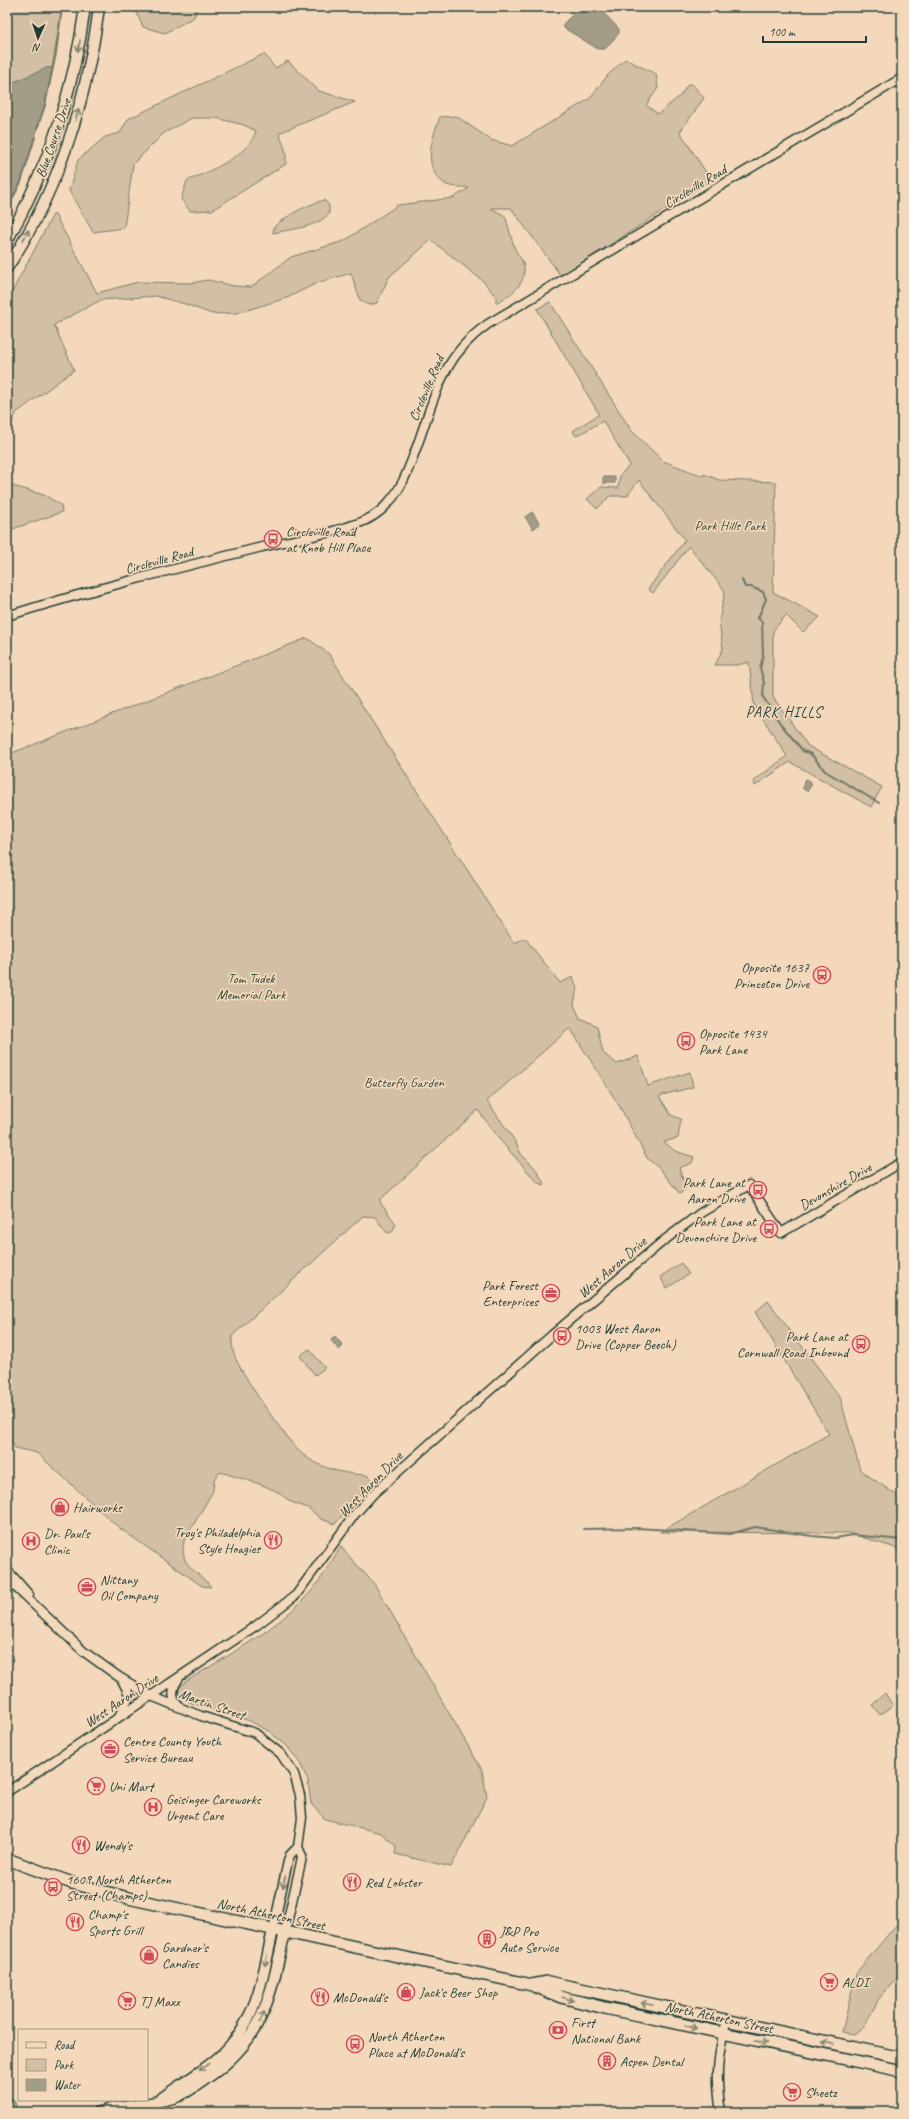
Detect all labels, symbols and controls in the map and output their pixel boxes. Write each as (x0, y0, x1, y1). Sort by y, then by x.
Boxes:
north arrow (18, 18, 58, 58)
scale bar (763, 18, 866, 44)
text: 100 m (769, 24, 796, 40)
one-way arrow (75, 39, 83, 52)
text: N (32, 41, 41, 55)
street label: Blue Course Drive (32, 95, 75, 180)
one-way arrow (74, 109, 81, 122)
street label: Circleville Road (661, 160, 732, 212)
one-way arrow (23, 229, 31, 241)
street label: Circleville Road (405, 351, 449, 424)
park label: Park Hills Park (695, 517, 767, 534)
place label: Circleville Road at Knob Hill Place (286, 523, 372, 556)
bus stop icon: Circleville Road at Knob Hill Place (263, 529, 283, 549)
street label: Circleville Road (123, 543, 197, 578)
district label: PARK HILLS (746, 703, 824, 722)
place label: Opposite 1637 Princeton Drive (734, 959, 810, 992)
bus stop icon: Opposite 1637 Princeton Drive (812, 965, 832, 985)
park label: Tom Tudek Memorial Park (217, 970, 286, 1003)
place label: Opposite 1434 Park Lane (699, 1025, 768, 1058)
bus stop icon: Opposite 1434 Park Lane (676, 1031, 696, 1051)
park label: Butterfly Garden (364, 1074, 445, 1091)
street label: Devonshire Drive (796, 1158, 876, 1214)
place label: Park Lane at Aaron Drive (683, 1174, 746, 1207)
bus stop icon: Park Lane at Aaron Drive (748, 1180, 768, 1200)
place label: Park Lane at Devonshire Drive (676, 1213, 757, 1246)
bus stop icon: Park Lane at Devonshire Drive (759, 1219, 779, 1239)
street label: West Aaron Drive (575, 1232, 651, 1302)
place label: Park Forest Enterprises (482, 1277, 539, 1310)
office icon: Park Forest Enterprises (541, 1283, 561, 1303)
place label: 1003 West Aaron Drive (Copper Beech) (575, 1320, 677, 1353)
bus stop icon: 1003 West Aaron Drive (Copper Beech) (552, 1326, 572, 1346)
place label: Park Lane at Cornwall Road Inbound (737, 1328, 850, 1361)
bus stop icon: Park Lane at Cornwall Road Inbound (851, 1334, 871, 1354)
street label: West Aaron Drive (335, 1447, 407, 1521)
shop icon: Hairworks (50, 1497, 70, 1517)
place label: Hairworks (73, 1499, 123, 1516)
place label: Troy's Philadelphia Style Hoagies (174, 1524, 261, 1557)
place label: Dr. Paul's Clinic (44, 1525, 91, 1558)
restaurant icon: Troy's Philadelphia Style Hoagies (263, 1530, 283, 1550)
hospital icon: Dr. Paul's Clinic (21, 1531, 41, 1551)
place label: Nittany Oil Company (100, 1571, 159, 1604)
office icon: Nittany Oil Company (77, 1577, 97, 1597)
street label: West Aaron Drive (81, 1669, 162, 1731)
street label: Martin Street (177, 1685, 249, 1724)
place label: Centre County Youth Service Bureau (123, 1733, 222, 1766)
office icon: Centre County Youth Service Bureau (100, 1739, 120, 1759)
supermarket icon: Uni Mart (86, 1776, 106, 1796)
place label: Uni Mart (109, 1778, 156, 1795)
place label: Geisinger Careworks Urgent Care (166, 1791, 262, 1824)
hospital icon: Geisinger Careworks Urgent Care (143, 1797, 163, 1817)
restaurant icon: Wendy's (71, 1835, 91, 1855)
place label: Wendy's (94, 1837, 133, 1854)
place label: 1609 North Atherton Street (Champs) (66, 1871, 172, 1904)
restaurant icon: Red Lobster (342, 1872, 362, 1892)
place label: Red Lobster (365, 1874, 423, 1891)
one-way arrow (279, 1875, 287, 1888)
bus stop icon: 1609 North Atherton Street (Champs) (43, 1877, 63, 1897)
street label: North Atherton Street (215, 1895, 328, 1935)
place label: Champ's Sports Grill (88, 1906, 145, 1939)
restaurant icon: Champ's Sports Grill (65, 1912, 85, 1932)
place label: J&P Pro Auto Service (499, 1923, 560, 1956)
building icon: J&P Pro Auto Service (477, 1929, 497, 1949)
place label: Gardner's Candies (162, 1939, 209, 1972)
shop icon: Gardner's Candies (139, 1945, 159, 1965)
one-way arrow (262, 1954, 270, 1967)
supermarket icon: ALDI (819, 1972, 839, 1992)
place label: ALDI (842, 1974, 872, 1991)
shop icon: Jack's Beer Shop (396, 1982, 416, 2002)
place label: Jack's Beer Shop (418, 1984, 498, 2001)
restaurant icon: McDonald's (310, 1987, 330, 2007)
place label: McDonald's (333, 1989, 389, 2006)
supermarket icon: TJ Maxx (117, 1991, 137, 2011)
place label: TJ Maxx (140, 1993, 181, 2010)
one-way arrow (562, 1996, 575, 2003)
street label: North Atherton Street (663, 1998, 776, 2038)
one-way arrow (640, 2000, 653, 2008)
one-way arrow (259, 2011, 266, 2023)
place label: First National Bank (571, 2014, 641, 2047)
bank icon: First National Bank (548, 2020, 568, 2040)
one-way arrow (684, 2024, 697, 2032)
place label: North Atherton Place at McDonald's (368, 2028, 465, 2061)
legend (18, 2029, 148, 2101)
bus stop icon: North Atherton Place at McDonald's (345, 2034, 365, 2054)
text: Road (54, 2037, 76, 2053)
one-way arrow (754, 2038, 767, 2046)
one-way arrow (822, 2038, 835, 2046)
building icon: Aspen Dental (597, 2051, 617, 2071)
place label: Aspen Dental (620, 2053, 686, 2070)
text: Park (54, 2057, 75, 2073)
one-way arrow (199, 2063, 210, 2071)
text: Water (54, 2077, 82, 2093)
supermarket icon: Sheetz (782, 2082, 802, 2102)
place label: Sheetz (805, 2084, 838, 2101)

